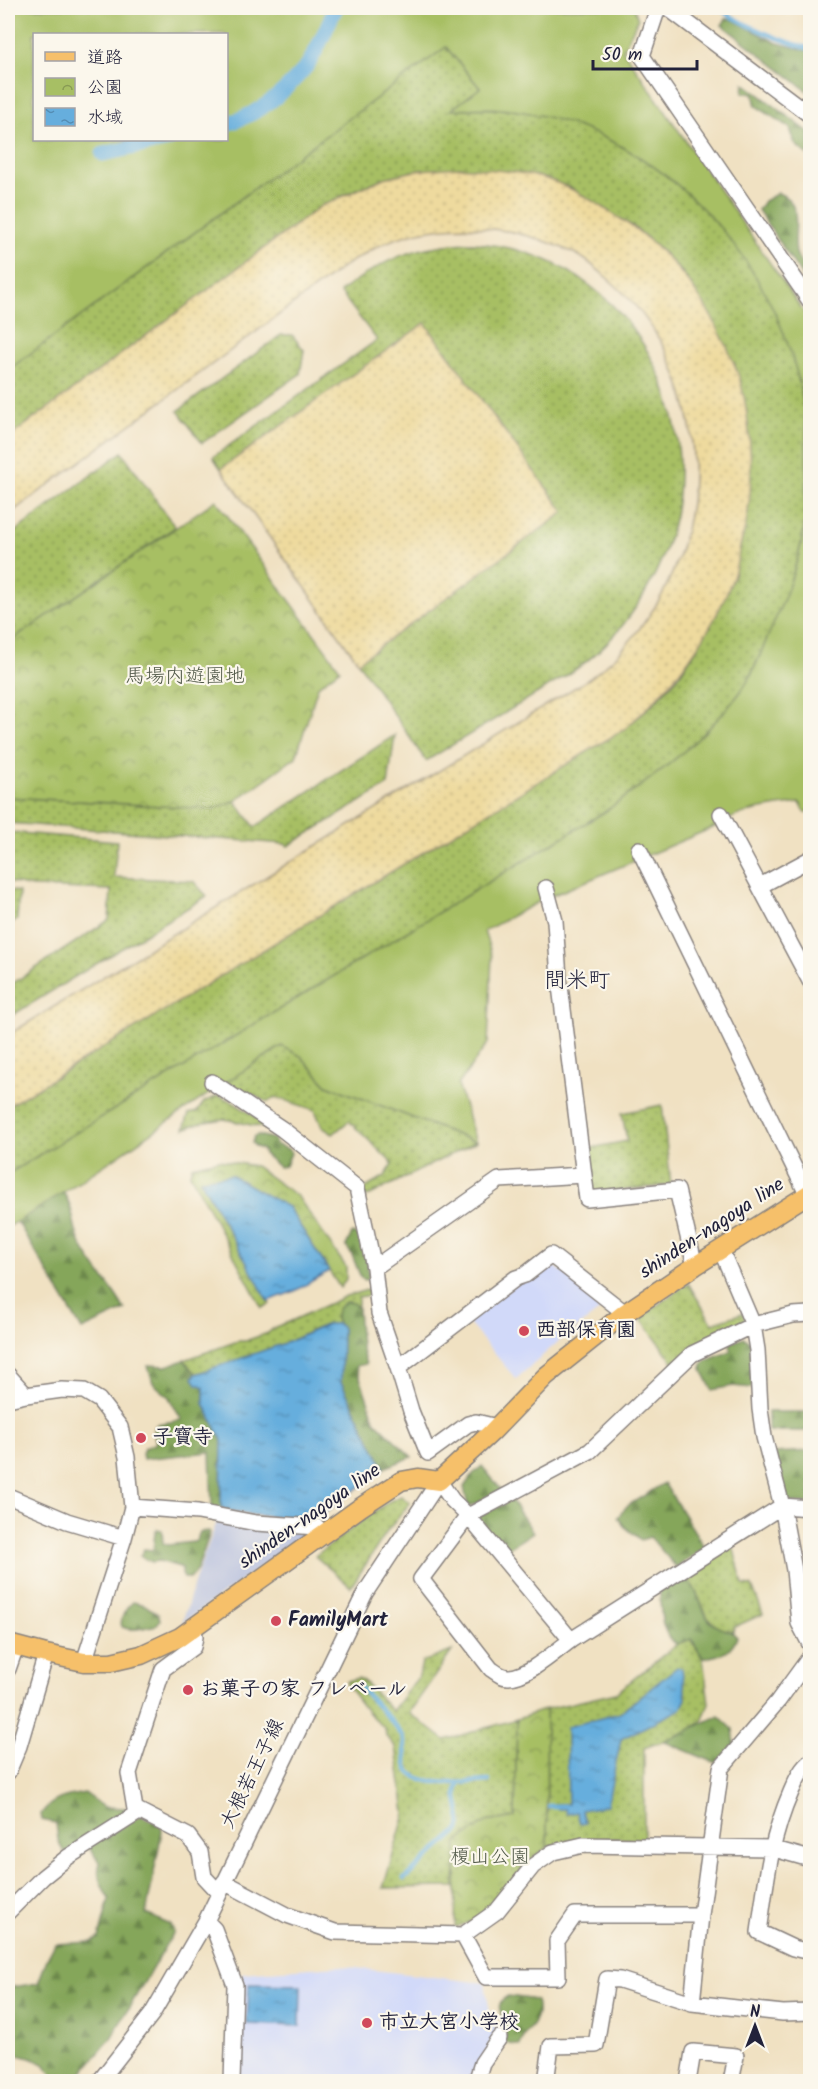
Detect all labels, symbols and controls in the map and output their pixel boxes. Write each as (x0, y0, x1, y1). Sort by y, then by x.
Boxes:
legend (33, 33, 228, 141)
scale bar (593, 33, 696, 71)
text: 50 m (602, 41, 642, 70)
text: 道路 (87, 44, 123, 73)
text: 公園 (87, 74, 123, 103)
text: 水域 (87, 104, 123, 133)
park label: 馬場内遊園地 (125, 661, 245, 693)
district label: 間米町 (544, 964, 610, 999)
street label: shinden-nagoya line (633, 1170, 791, 1288)
place label: 西部保育園 (536, 1315, 636, 1347)
marker: 西部保育園 (517, 1324, 531, 1338)
place label: 子寶寺 (153, 1422, 213, 1454)
marker: 子寶寺 (134, 1431, 148, 1445)
street label: shinden-nagoya line (232, 1456, 388, 1578)
place label: FamilyMart (288, 1605, 389, 1637)
marker: FamilyMart (269, 1614, 283, 1628)
place label: お菓子の家 フレベール (200, 1674, 407, 1706)
marker: お菓子の家 フレベール (181, 1683, 195, 1697)
street label: 大根若王子線 (212, 1713, 294, 1835)
park label: 榎山公園 (450, 1842, 530, 1874)
north arrow (725, 1996, 785, 2056)
text: N (750, 2000, 760, 2025)
place label: 市立大宮小学校 (379, 2007, 519, 2039)
marker: 市立大宮小学校 (360, 2016, 374, 2030)

